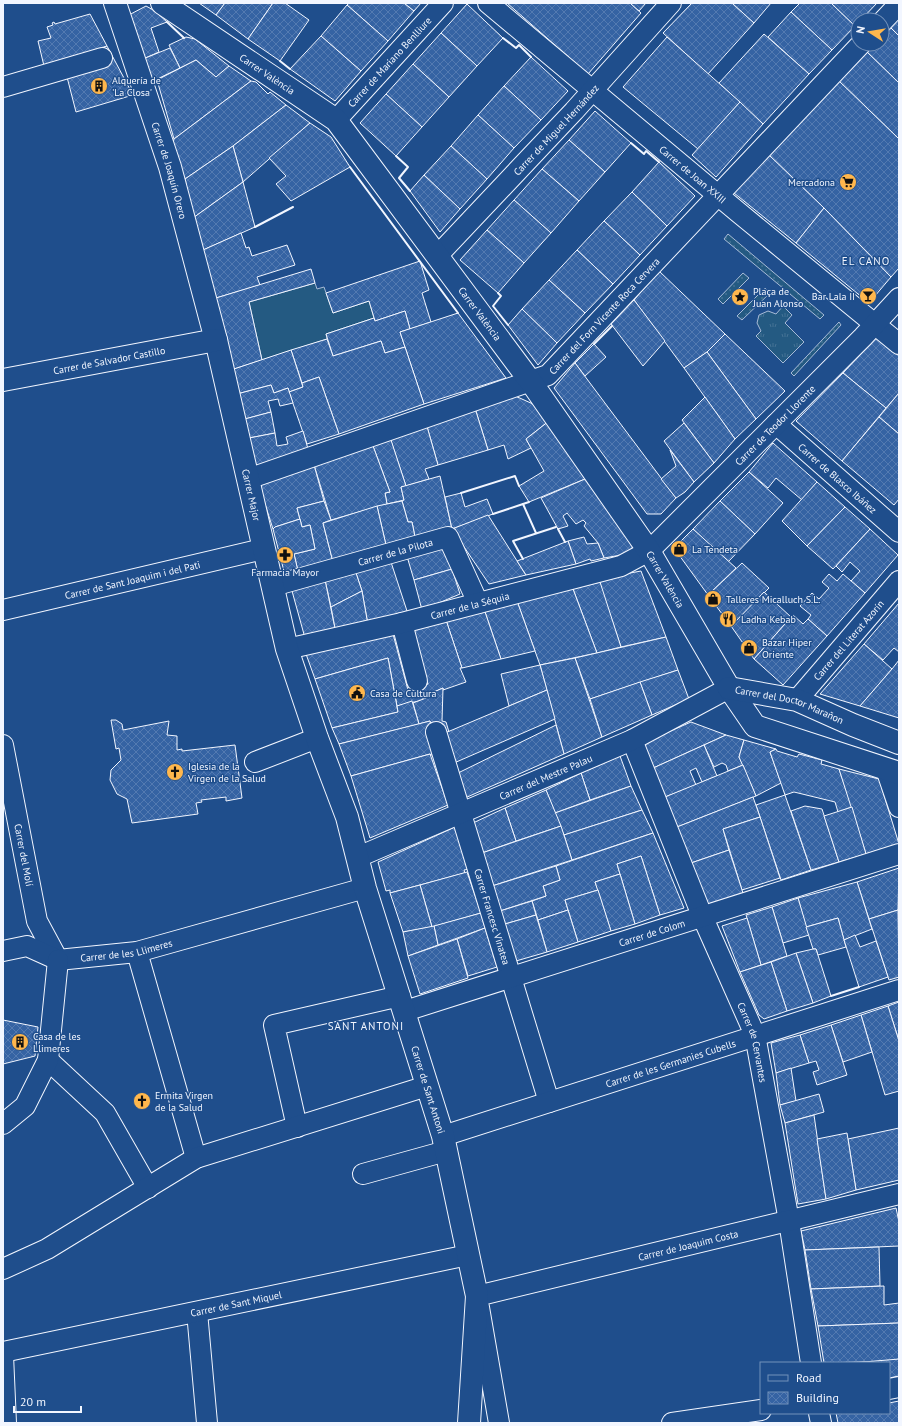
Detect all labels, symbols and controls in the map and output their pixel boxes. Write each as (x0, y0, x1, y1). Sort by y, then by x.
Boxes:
north arrow (850, 12, 890, 52)
street label: Carrer de Mariano Benlliure (345, 14, 434, 110)
text: N (853, 25, 868, 35)
street label: Carrer València (237, 51, 298, 97)
place label: Alquería de 'La Closa' (112, 74, 161, 99)
building icon: Alquería de 'La Closa' (89, 76, 109, 96)
street label: Carrer de Miguel Hernández (510, 82, 601, 178)
street label: Carrer de Joaquín Orero (149, 120, 190, 220)
street label: Carrer de Joan XXIII (657, 142, 729, 206)
supermarket icon: Mercadona (838, 172, 858, 192)
place label: Mercadona (788, 176, 835, 189)
district label: EL CANO (842, 254, 890, 268)
street label: Carrer del Forn Vicente Roca Cervera (546, 255, 662, 377)
street label: Carrer València (456, 284, 504, 343)
place label: Plaça de Juan Alonso (752, 285, 803, 310)
bar icon: Bar Lala II (858, 286, 878, 306)
place icon: Plaça de Juan Alonso (730, 287, 750, 307)
place label: Bar Lala II (812, 290, 855, 303)
street label: Carrer de Salvador Castillo (52, 343, 166, 377)
street label: Carrer de Teodor Llorente (732, 382, 818, 468)
street label: Carrer de Blasco Ibáñez (796, 440, 880, 516)
street label: Carrer Major (239, 468, 264, 523)
street label: Carrer de la Pilota (356, 535, 434, 568)
shop icon: La Tendeta (669, 539, 689, 559)
place label: La Tendeta (692, 543, 738, 556)
pharmacy icon: Farmacia Mayor (275, 545, 295, 565)
street label: Carrer València (644, 548, 687, 610)
street label: Carrer de Sant Joaquim i del Pati (63, 557, 202, 602)
place label: Farmacia Mayor (251, 566, 319, 579)
street label: Carrer de la Séquia (429, 589, 511, 622)
shop icon: Talleres Micalluch S.L. (703, 589, 723, 609)
place label: Talleres Micalluch S.L. (726, 593, 820, 606)
street label: Carrer del Literat Azorín (810, 597, 886, 683)
restaurant icon: Ladha Kebab (718, 609, 738, 629)
place label: Ladha Kebab (741, 613, 796, 626)
place label: Bazar Hiper Oriente (762, 636, 812, 661)
shop icon: Bazar Hiper Oriente (739, 638, 759, 658)
public building icon: Casa de Cultura (347, 683, 367, 703)
street label: Carrer del Doctor Marañon (734, 683, 846, 727)
place label: Casa de Cultura (370, 687, 436, 700)
street label: Carrer del Mestre Palau (497, 751, 594, 802)
place label: Iglesia de la Virgen de la Salud (187, 760, 266, 785)
church icon: Iglesia de la Virgen de la Salud (165, 762, 185, 782)
street label: Carrer del Molí (12, 823, 37, 888)
street label: Carrer Francesc Vinatea (472, 867, 513, 966)
street label: Carrer de Colom (617, 916, 687, 949)
street label: Carrer de les Llimeres (80, 936, 174, 964)
street label: Carrer de Cervantes (735, 1000, 770, 1083)
district label: SANT ANTONI (328, 1019, 404, 1033)
place label: Casa de les Llimeres (33, 1030, 81, 1055)
building icon: Casa de les Llimeres (10, 1032, 30, 1052)
street label: Carrer de les Germanies Cubells (604, 1036, 737, 1090)
street label: Carrer de Sant Antoni (408, 1044, 448, 1135)
place label: Ermita Virgen de la Salud (155, 1089, 213, 1114)
church icon: Ermita Virgen de la Salud (132, 1091, 152, 1111)
street label: Carrer de Joaquim Costa (637, 1227, 739, 1263)
street label: Carrer de Sant Miquel (189, 1288, 283, 1319)
legend (760, 1362, 890, 1414)
text: Road (796, 1370, 821, 1385)
scale bar (14, 1388, 81, 1414)
text: Building (796, 1390, 839, 1405)
text: 20 m (20, 1394, 46, 1409)

